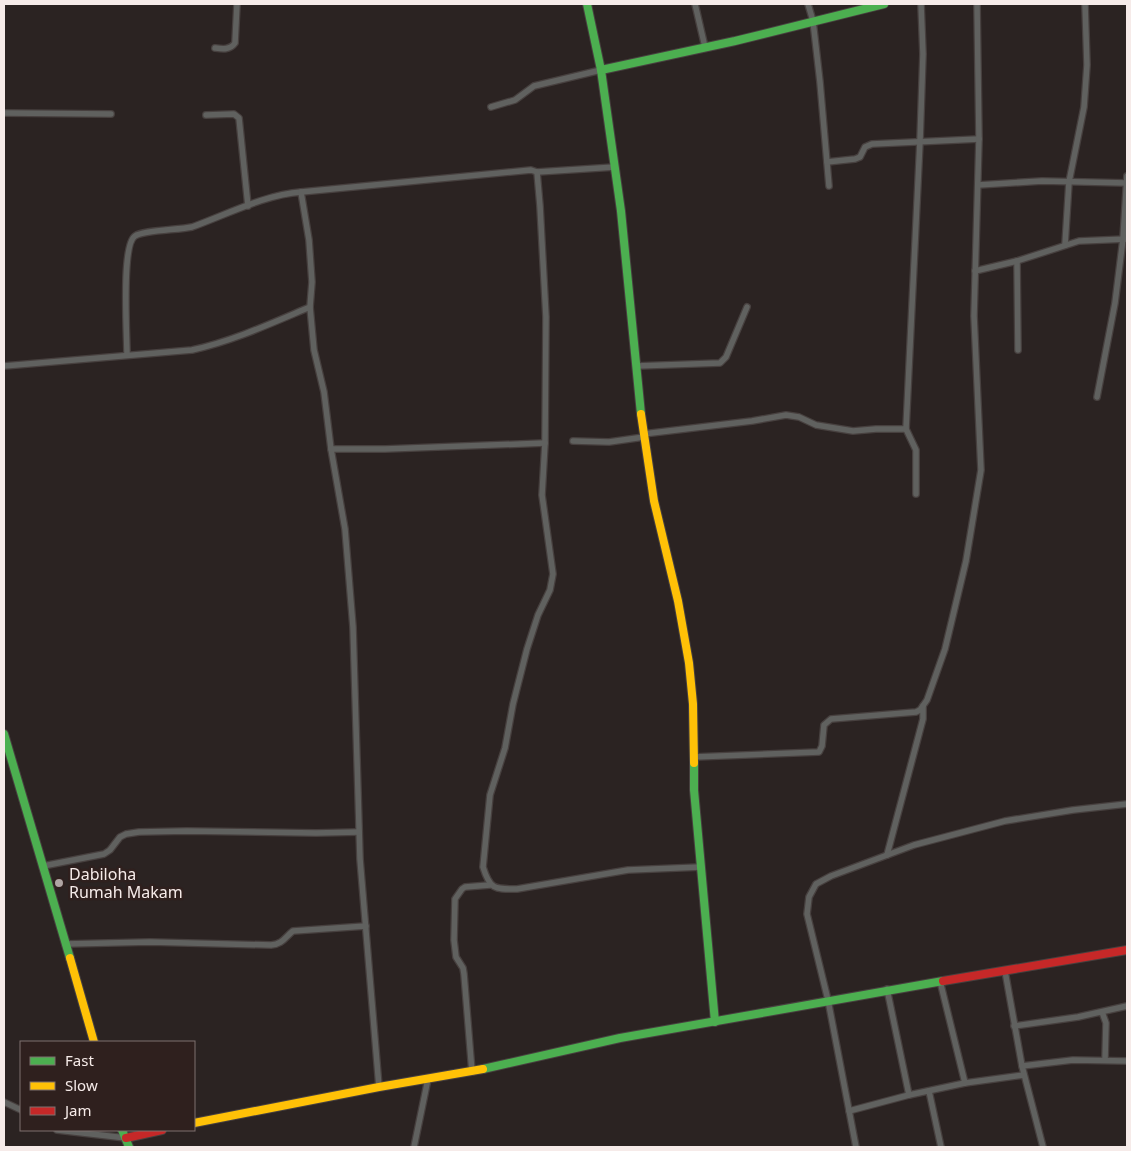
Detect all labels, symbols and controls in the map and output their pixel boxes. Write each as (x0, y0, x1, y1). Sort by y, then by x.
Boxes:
place label: Dabiloha Rumah Makam (69, 863, 183, 903)
marker: Dabiloha Rumah Makam (53, 877, 65, 889)
legend (20, 1041, 195, 1131)
text: Fast (65, 1050, 94, 1070)
text: Slow (65, 1075, 98, 1095)
text: Jam (63, 1100, 92, 1120)

